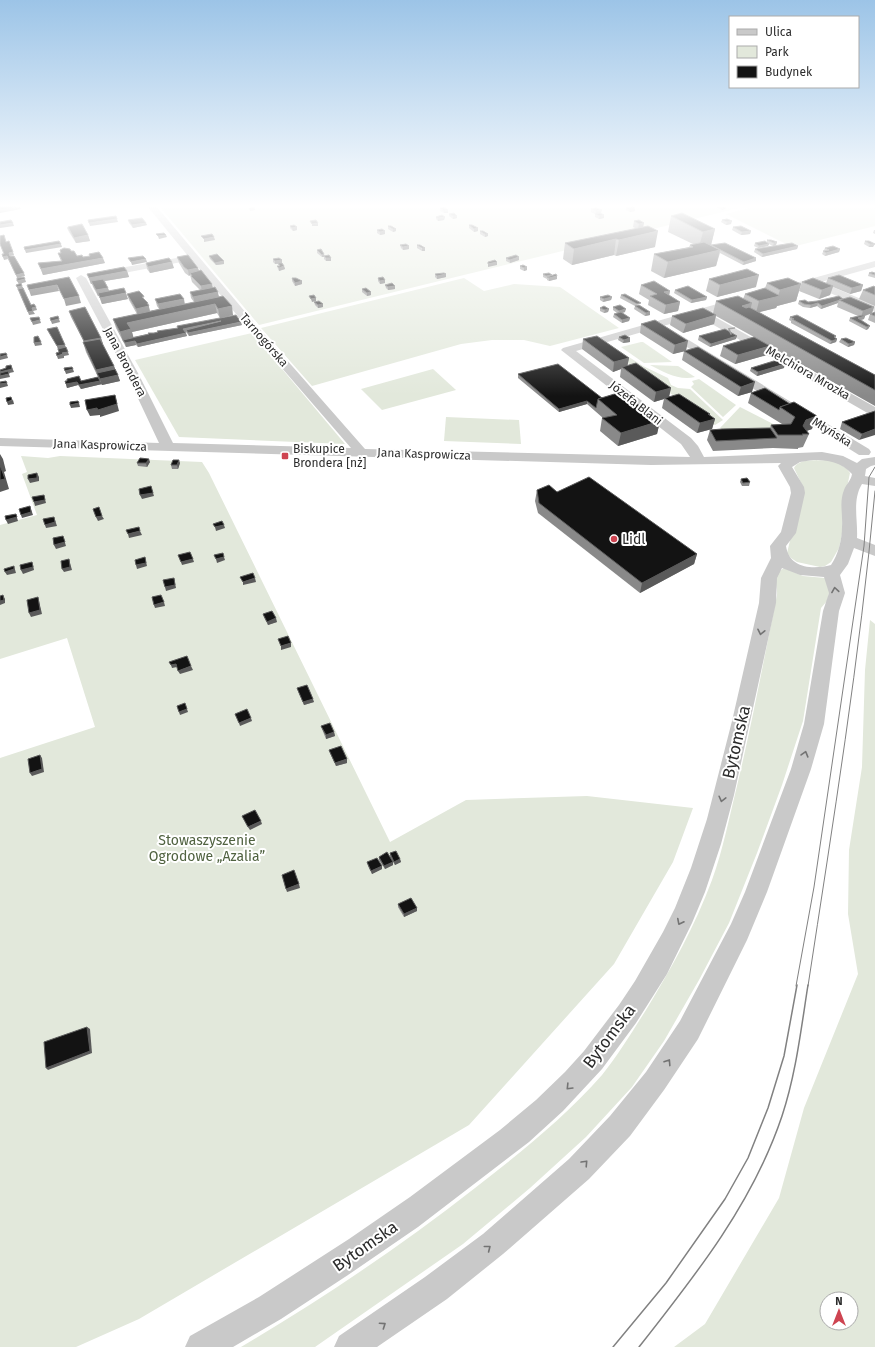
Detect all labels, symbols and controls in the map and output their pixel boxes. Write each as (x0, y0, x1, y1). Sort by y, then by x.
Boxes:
legend (729, 16, 859, 88)
text: Ulica (765, 25, 792, 39)
text: Park (765, 45, 789, 59)
text: Budynek (765, 65, 813, 79)
street label: Tarnogórska (237, 310, 291, 370)
street label: Jana Brondera (101, 325, 149, 399)
one-way arrow (728, 328, 736, 335)
street label: Melchiora Mrozka (763, 343, 853, 403)
street label: Józefa Blani (607, 378, 665, 428)
street label: Młyńska (810, 414, 854, 450)
street label: Jana Kasprowicza (53, 436, 147, 454)
place label: Biskupice Brondera [nż] (293, 442, 366, 470)
street label: Jana Kasprowicza (377, 445, 471, 463)
marker: Biskupice Brondera [nż] (280, 451, 290, 461)
place label: Lidl (622, 531, 645, 548)
marker: Lidl (609, 534, 619, 544)
one-way arrow (831, 586, 840, 593)
one-way arrow (757, 629, 766, 635)
street label: Bytomska (718, 703, 755, 781)
one-way arrow (800, 751, 809, 758)
one-way arrow (719, 796, 727, 803)
park label: Stowaszyszenie Ogrodowe „Azalia” (149, 832, 266, 865)
one-way arrow (677, 918, 685, 925)
street label: Bytomska (579, 1000, 640, 1072)
one-way arrow (663, 1060, 670, 1067)
one-way arrow (566, 1082, 574, 1090)
one-way arrow (581, 1160, 588, 1168)
street label: Bytomska (329, 1216, 402, 1276)
one-way arrow (483, 1246, 490, 1253)
north arrow (819, 1291, 859, 1331)
text: N (835, 1295, 843, 1308)
one-way arrow (378, 1323, 385, 1330)

